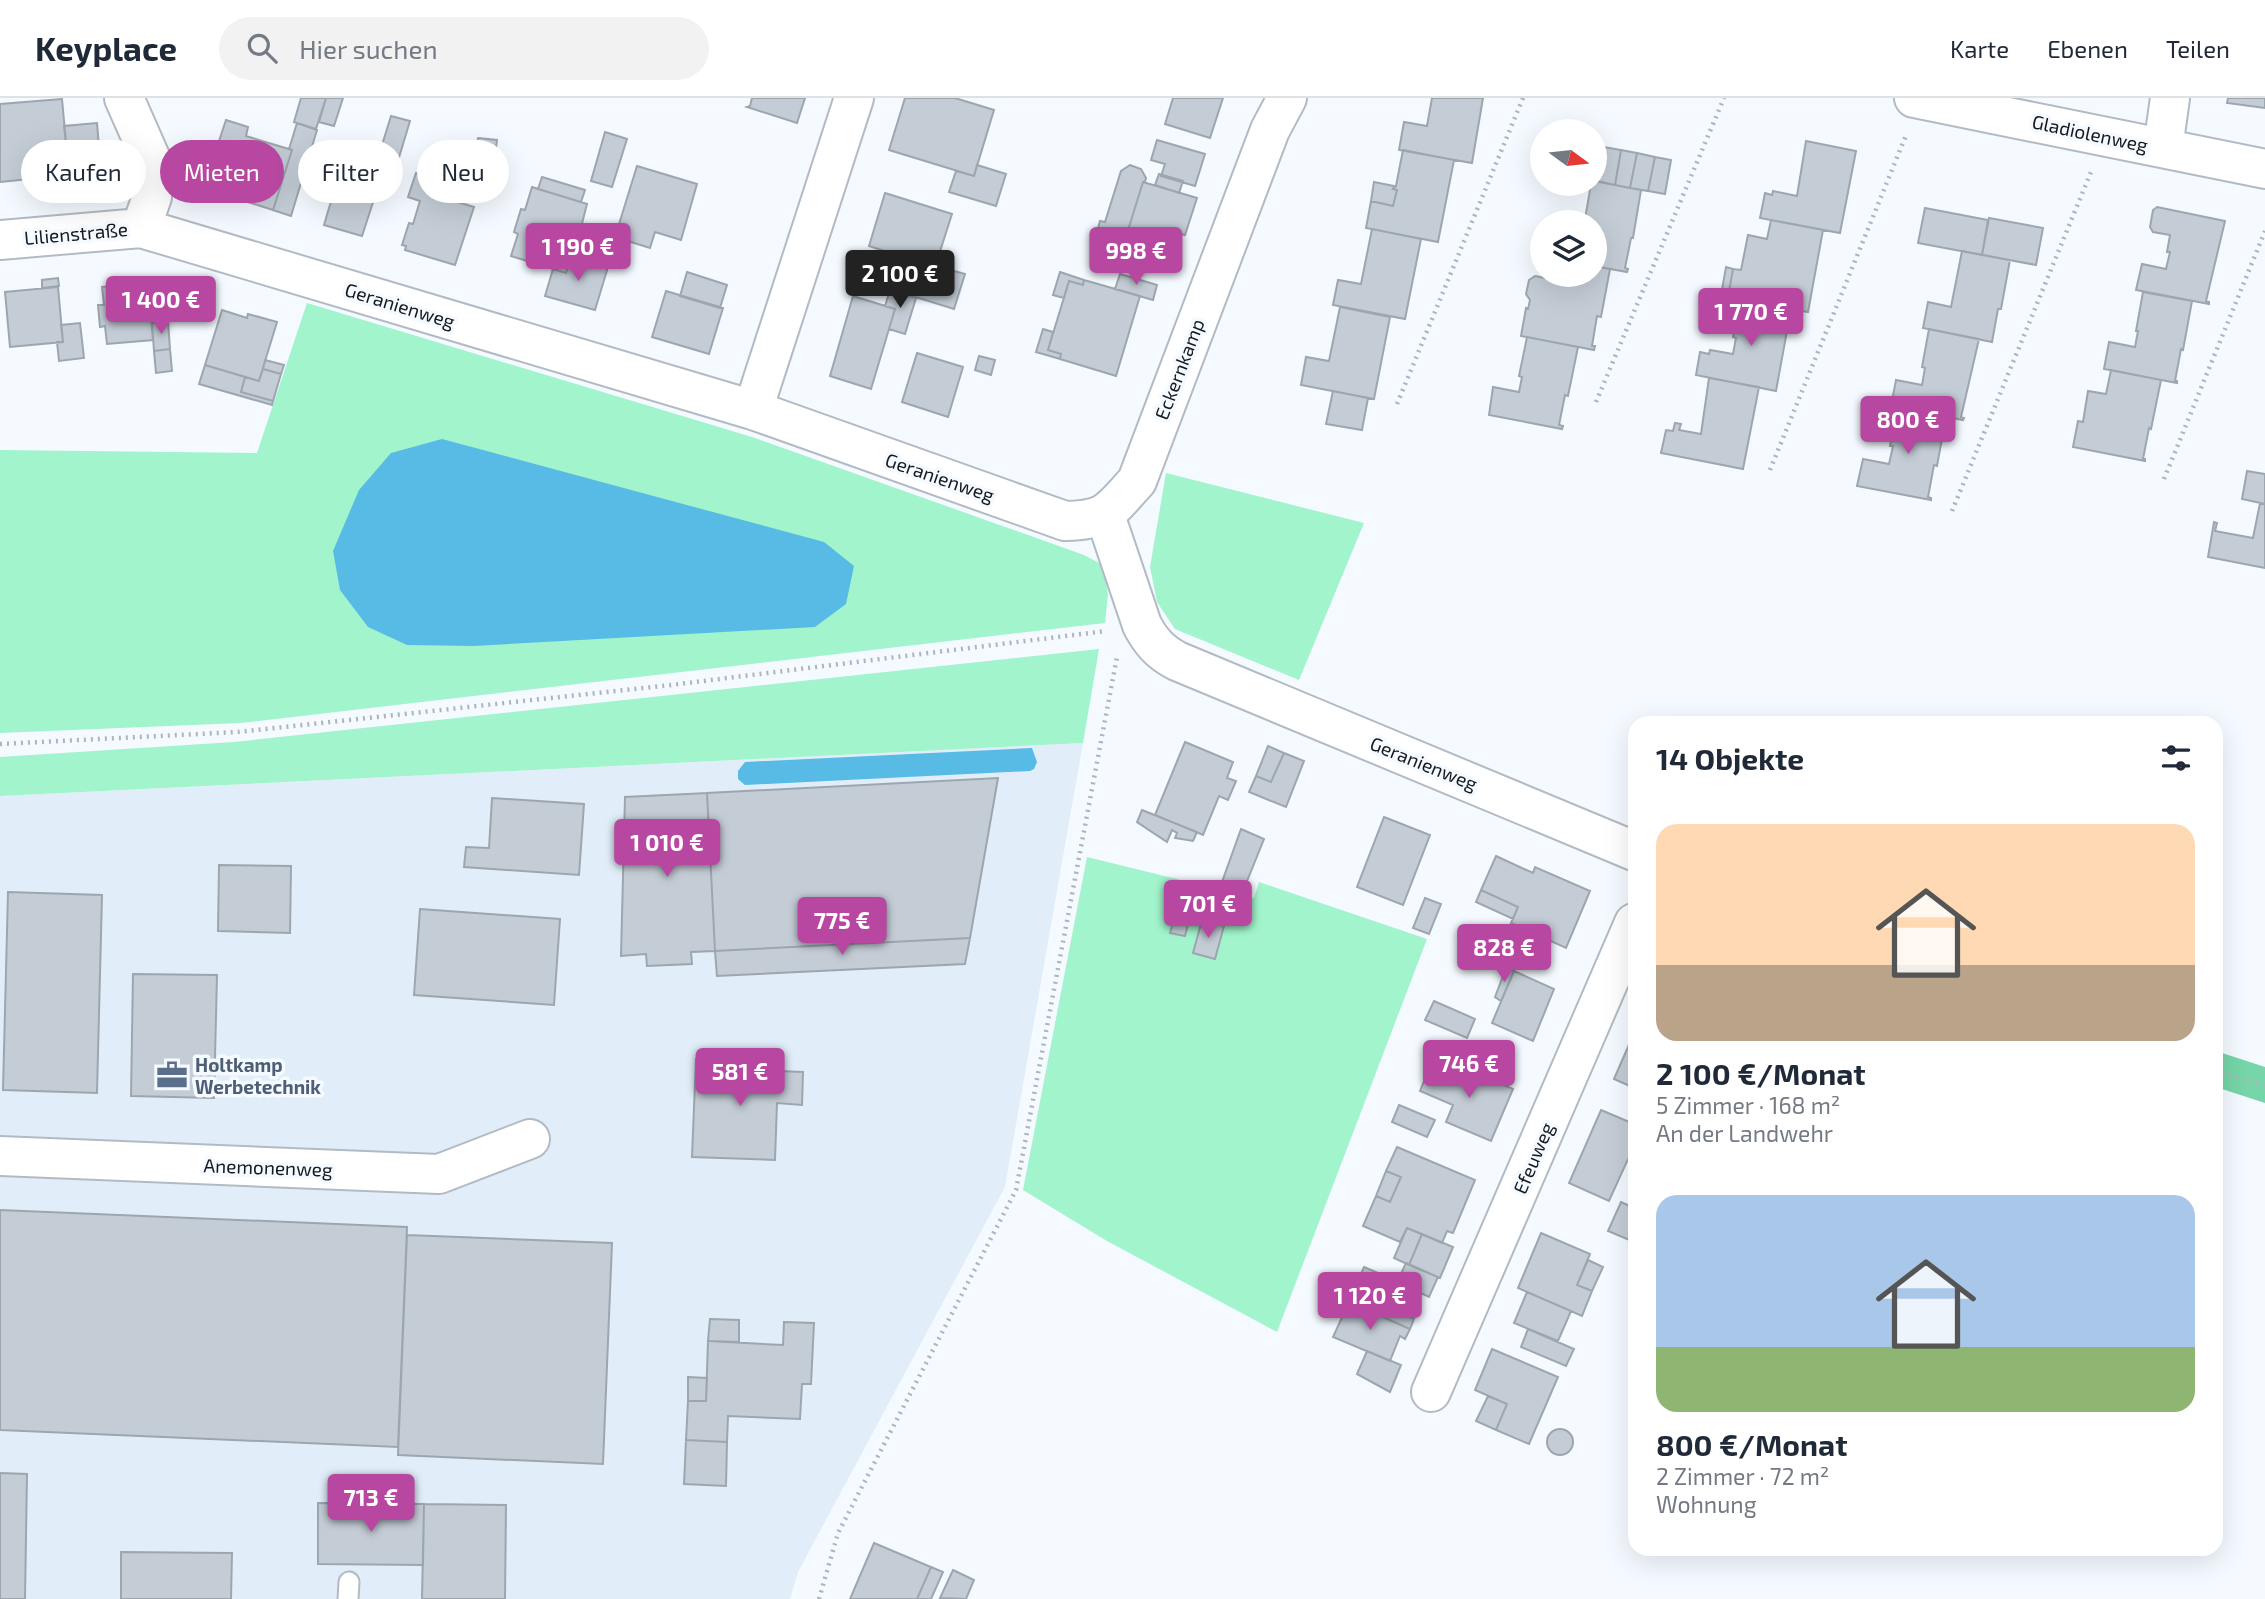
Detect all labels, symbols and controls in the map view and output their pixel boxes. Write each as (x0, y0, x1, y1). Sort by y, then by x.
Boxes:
search box (219, 17, 709, 80)
text: Keyplace (35, 28, 177, 68)
icon: search (243, 29, 281, 67)
text: Hier suchen (299, 33, 438, 64)
text: Karte (1950, 34, 2009, 63)
text: Ebenen (2047, 34, 2128, 63)
text: Teilen (2166, 34, 2230, 63)
street label: Gladiolenweg (2030, 110, 2150, 157)
north arrow (1530, 119, 1606, 196)
map controls (1530, 119, 1607, 287)
chip: Kaufen (21, 140, 146, 203)
chip: Mieten (160, 140, 284, 203)
chip: Filter (298, 140, 403, 203)
chip: Neu (417, 140, 509, 203)
button: layers (1530, 210, 1607, 287)
street label: Lilienstraße (23, 217, 129, 249)
pin: 1 190 € (513, 223, 643, 283)
pin: 998 € (1087, 228, 1185, 287)
text: 1 190 € (542, 232, 614, 260)
text: 998 € (1105, 236, 1167, 264)
pin: 2 100 € (835, 250, 965, 310)
text: 2 100 € (861, 259, 939, 287)
pin: 1 400 € (96, 276, 226, 336)
street label: Geranienweg (342, 277, 458, 333)
text: 1 400 € (122, 285, 200, 313)
pin: 1 770 € (1686, 288, 1816, 348)
text: 1 770 € (1714, 297, 1788, 325)
street label: Eckernkamp (1149, 315, 1209, 423)
pin: 800 € (1859, 396, 1957, 456)
text: 800 € (1876, 405, 1940, 433)
street label: Geranienweg (883, 448, 998, 506)
street label: Geranienweg (1367, 731, 1481, 795)
icon: filters (2157, 739, 2195, 777)
text: 14 Objekte (1656, 740, 1804, 776)
pin: 1 010 € (602, 820, 732, 879)
text: 1 010 € (630, 828, 704, 856)
icon: home (1863, 870, 1989, 996)
pin: 701 € (1159, 880, 1257, 940)
text: 701 € (1180, 889, 1236, 917)
pin: 775 € (793, 898, 891, 957)
text: 775 € (814, 906, 870, 934)
pin: 828 € (1455, 924, 1553, 984)
text: 828 € (1473, 933, 1535, 961)
pin: 746 € (1420, 1040, 1518, 1100)
pin: 581 € (691, 1048, 789, 1108)
text: 746 € (1439, 1049, 1499, 1077)
place label: Holtkamp Werbetechnik (195, 1053, 321, 1098)
text: 2 100 €/Monat (1656, 1055, 1866, 1091)
text: 581 € (712, 1057, 768, 1085)
office icon: Holtkamp Werbetechnik (155, 1058, 189, 1092)
text: 5 Zimmer · 168 m² (1656, 1091, 1840, 1119)
street label: Efeuweg (1508, 1119, 1558, 1197)
text: An der Landwehr (1656, 1119, 1833, 1147)
street label: Anemonenweg (203, 1153, 333, 1181)
icon: home (1863, 1241, 1989, 1367)
pin: 1 120 € (1305, 1272, 1435, 1332)
text: 1 120 € (1334, 1281, 1406, 1309)
text: 800 €/Monat (1656, 1426, 1847, 1462)
text: 2 Zimmer · 72 m² (1656, 1462, 1829, 1490)
pin: 713 € (322, 1474, 420, 1534)
text: 713 € (344, 1483, 398, 1511)
text: Wohnung (1656, 1490, 1757, 1518)

